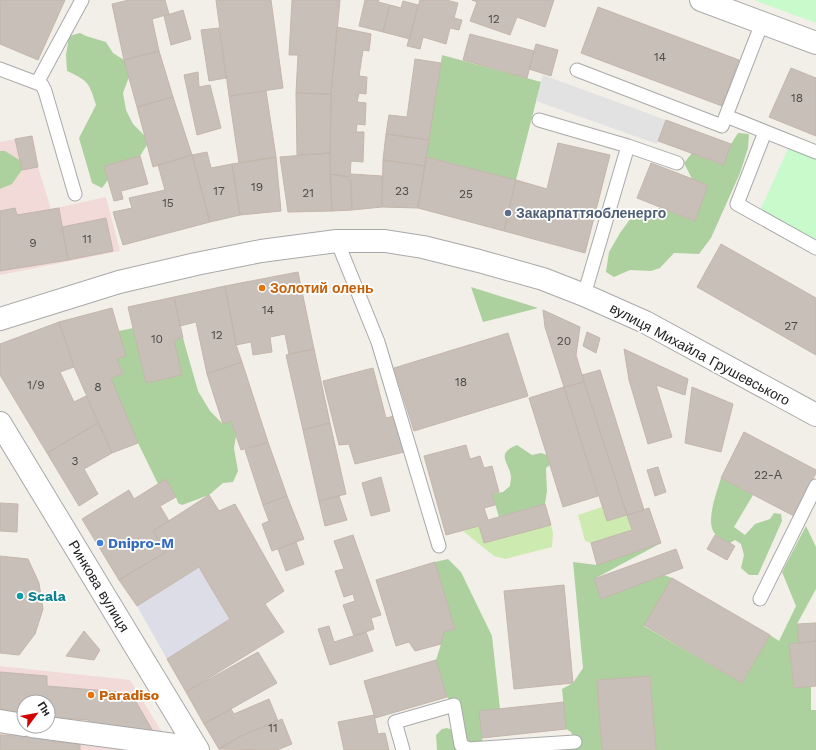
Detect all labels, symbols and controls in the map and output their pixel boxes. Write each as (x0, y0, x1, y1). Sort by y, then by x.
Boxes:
house number: 12 (488, 12, 500, 26)
house number: 14 (654, 50, 666, 64)
house number: 18 (791, 91, 803, 105)
house number: 19 (251, 180, 263, 194)
house number: 17 (213, 184, 225, 198)
house number: 23 (395, 184, 409, 198)
house number: 21 (302, 186, 314, 200)
house number: 25 (459, 187, 473, 201)
house number: 15 (162, 196, 174, 210)
place label: Закарпаттяобленерго (516, 205, 666, 221)
marker: Закарпаттяобленерго (503, 208, 513, 218)
house number: 11 (82, 232, 92, 246)
house number: 9 (29, 236, 37, 250)
place label: Золотий олень (270, 280, 374, 296)
marker: Золотий олень (257, 283, 267, 293)
street label: вулиця Михайла Грушевського (607, 300, 793, 408)
house number: 14 (262, 303, 274, 317)
house number: 27 (784, 319, 798, 333)
house number: 12 (211, 328, 223, 342)
house number: 10 (151, 332, 163, 346)
house number: 20 (557, 334, 571, 348)
house number: 18 (455, 375, 467, 389)
house number: 1/9 (27, 378, 45, 392)
house number: 8 (94, 380, 102, 394)
house number: 3 (72, 454, 79, 468)
house number: 22-А (754, 468, 782, 482)
place label: Dnipro-M (108, 535, 174, 551)
street label: Ринкова вулиця (65, 537, 133, 635)
marker: Dnipro-M (95, 538, 105, 548)
place label: Scala (28, 588, 67, 604)
marker: Scala (15, 591, 25, 601)
place label: Paradiso (99, 687, 159, 703)
marker: Paradiso (86, 690, 96, 700)
north arrow (16, 694, 56, 734)
text: Пн (35, 699, 53, 719)
house number: 11 (268, 721, 278, 735)

